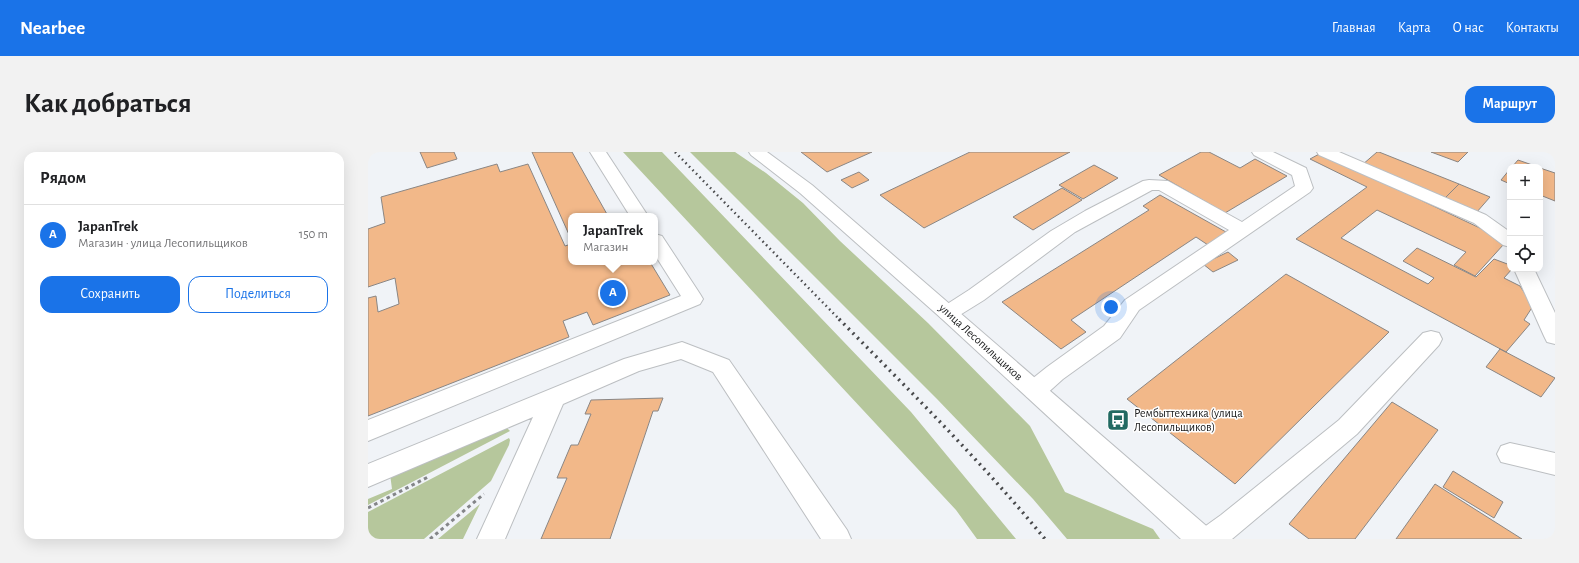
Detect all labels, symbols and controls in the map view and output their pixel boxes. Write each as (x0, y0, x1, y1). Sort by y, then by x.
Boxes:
text: Nearbee (20, 19, 85, 38)
text: Главная (1332, 21, 1376, 35)
text: Карта (1398, 21, 1431, 35)
text: О нас (1453, 21, 1484, 35)
text: Контакты (1506, 21, 1559, 35)
button: Маршрут (1465, 86, 1555, 123)
text: Как добраться (24, 90, 192, 118)
map controls (1507, 164, 1543, 272)
button: + (1507, 164, 1543, 200)
text: Рядом (40, 169, 86, 186)
button: − (1507, 200, 1543, 236)
popup (568, 213, 658, 265)
text: JapanTrek (78, 219, 138, 234)
text: JapanTrek (583, 223, 643, 238)
text: A (49, 228, 57, 241)
text: 150 m (299, 228, 328, 241)
button: locate (1507, 236, 1543, 272)
text: Магазин · улица Лесопильщиков (78, 237, 248, 250)
text: Магазин (583, 241, 628, 254)
button: Сохранить (40, 276, 180, 313)
button: Поделиться (188, 276, 328, 313)
pin: A (600, 278, 626, 308)
your location (1101, 297, 1121, 317)
street label: улица Лесопильщиков (935, 301, 1025, 384)
bus stop icon: Рембыттехника (улица Лесопильщиков) (1105, 407, 1131, 433)
place label: Рембыттехника (улица Лесопильщиков) (1134, 407, 1243, 433)

